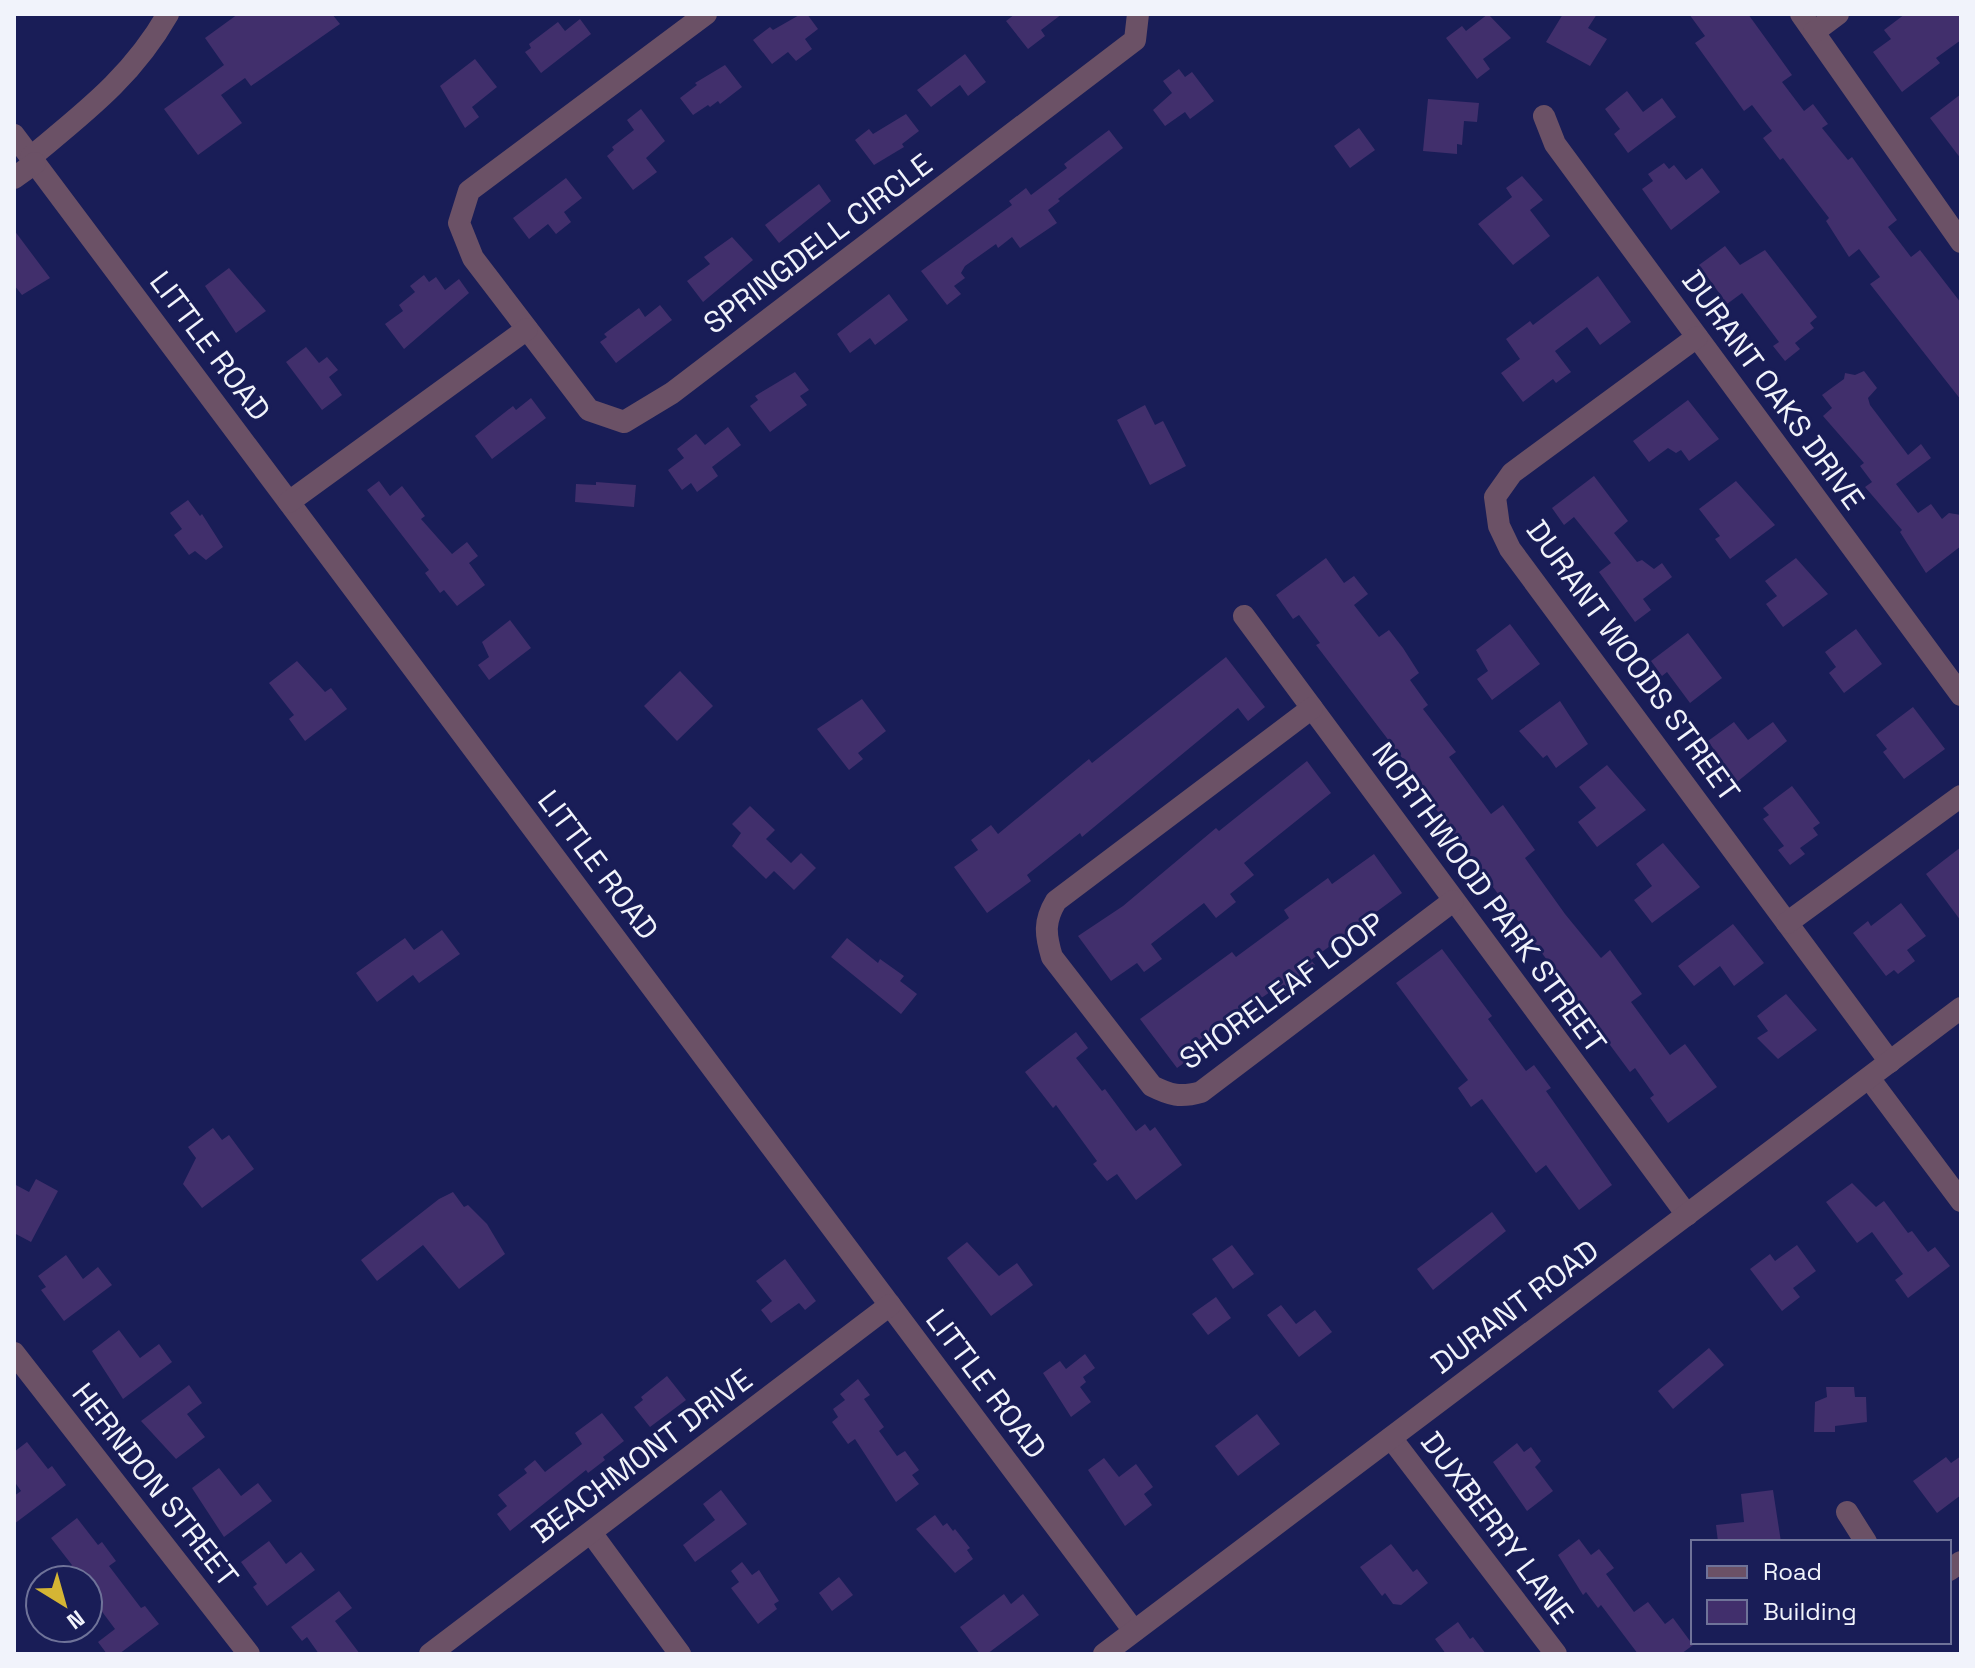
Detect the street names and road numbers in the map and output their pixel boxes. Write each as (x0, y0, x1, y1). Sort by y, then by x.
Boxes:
street label: SPRINGDELL CIRCLE (695, 145, 940, 343)
street label: DURANT OAKS DRIVE (1673, 262, 1873, 517)
street label: LITTLE ROAD (141, 263, 279, 428)
street label: DURANT WOODS STREET (1518, 512, 1749, 809)
street label: NORTHWOOD PARK STREET (1364, 735, 1615, 1061)
street label: LITTLE ROAD (529, 782, 667, 947)
street label: SHORELEAF LOOP (1172, 903, 1392, 1078)
street label: DURANT ROAD (1423, 1231, 1606, 1382)
street label: LITTLE ROAD (917, 1301, 1055, 1466)
street label: BEACHMONT DRIVE (524, 1360, 760, 1551)
street label: HERNDON STREET (64, 1375, 247, 1595)
street label: DUXBERRY LANE (1412, 1424, 1582, 1632)

